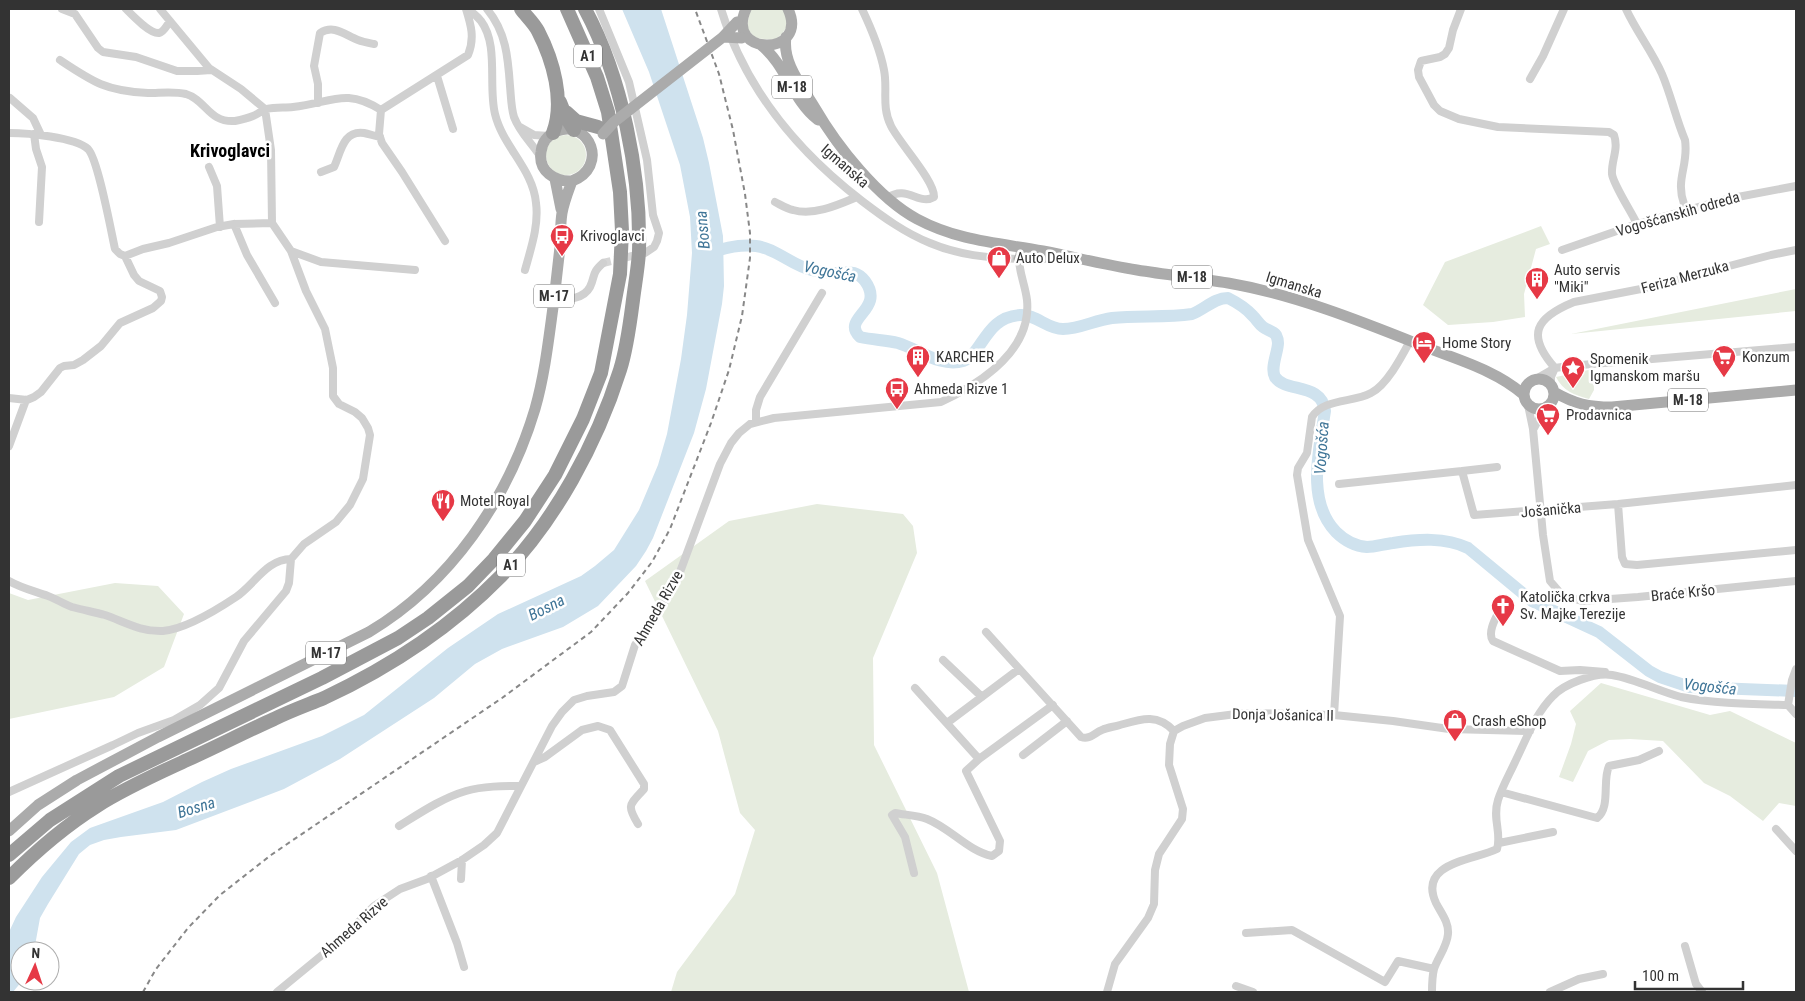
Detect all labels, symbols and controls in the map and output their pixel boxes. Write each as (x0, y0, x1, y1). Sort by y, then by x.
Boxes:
road number: A1 (574, 44, 602, 68)
road number: M-18 (772, 75, 812, 98)
district label: Krivoglavci (190, 140, 270, 161)
street label: Igmanska (817, 140, 873, 192)
street label: Vogošćanskih odreda (1614, 188, 1742, 240)
water label: Bosna (691, 210, 714, 250)
bus stop icon: Krivoglavci (549, 223, 575, 257)
place label: Krivoglavci (580, 227, 645, 245)
shop icon: Auto Delux (986, 245, 1012, 279)
place label: Auto Delux (1016, 249, 1080, 267)
water label: Vogošća (802, 257, 858, 286)
street label: Feriza Merzuka (1639, 257, 1731, 297)
place label: Auto servis "Miki" (1554, 261, 1621, 296)
road number: M-18 (1172, 266, 1212, 288)
building icon: Auto servis "Miki" (1524, 266, 1550, 300)
street label: Igmanska (1264, 268, 1324, 302)
road number: M-17 (534, 284, 574, 308)
hotel icon: Home Story (1411, 330, 1437, 364)
place label: Home Story (1442, 334, 1511, 352)
building icon: KARCHER (905, 344, 931, 378)
supermarket icon: Konzum (1711, 344, 1737, 378)
place label: KARCHER (936, 348, 994, 366)
place label: Konzum (1742, 348, 1790, 366)
place label: Spomenik Igmanskom maršu (1590, 350, 1700, 385)
place icon: Spomenik Igmanskom maršu (1560, 355, 1586, 389)
bus stop icon: Ahmeda Rizve 1 (884, 376, 910, 410)
place label: Ahmeda Rizve 1 (914, 380, 1008, 398)
road number: M-18 (1668, 388, 1708, 412)
supermarket icon: Prodavnica (1535, 402, 1561, 436)
place label: Prodavnica (1566, 406, 1632, 424)
water label: Vogošća (1310, 421, 1333, 475)
restaurant icon: Motel Royal (430, 488, 456, 522)
place label: Motel Royal (460, 492, 529, 510)
street label: Jošanička (1520, 498, 1582, 522)
road number: A1 (497, 554, 525, 576)
street label: Ahmeda Rizve (629, 567, 687, 649)
street label: Braće Kršo (1650, 581, 1716, 605)
place label: Katolička crkva Sv. Majke Terezije (1520, 588, 1625, 623)
water label: Bosna (525, 590, 568, 625)
church icon: Katolička crkva Sv. Majke Terezije (1490, 593, 1516, 627)
road number: M-17 (306, 641, 346, 664)
water label: Vogošća (1682, 674, 1737, 699)
street label: Donja Jošanica II (1232, 705, 1334, 725)
shop icon: Crash eShop (1442, 708, 1468, 742)
place label: Crash eShop (1472, 712, 1546, 730)
water label: Bosna (175, 793, 217, 822)
street label: Ahmeda Rizve (317, 893, 391, 961)
north arrow (10, 941, 60, 991)
text: N (31, 945, 40, 961)
scale bar (1635, 958, 1742, 990)
text: 100 m (1642, 967, 1679, 985)

